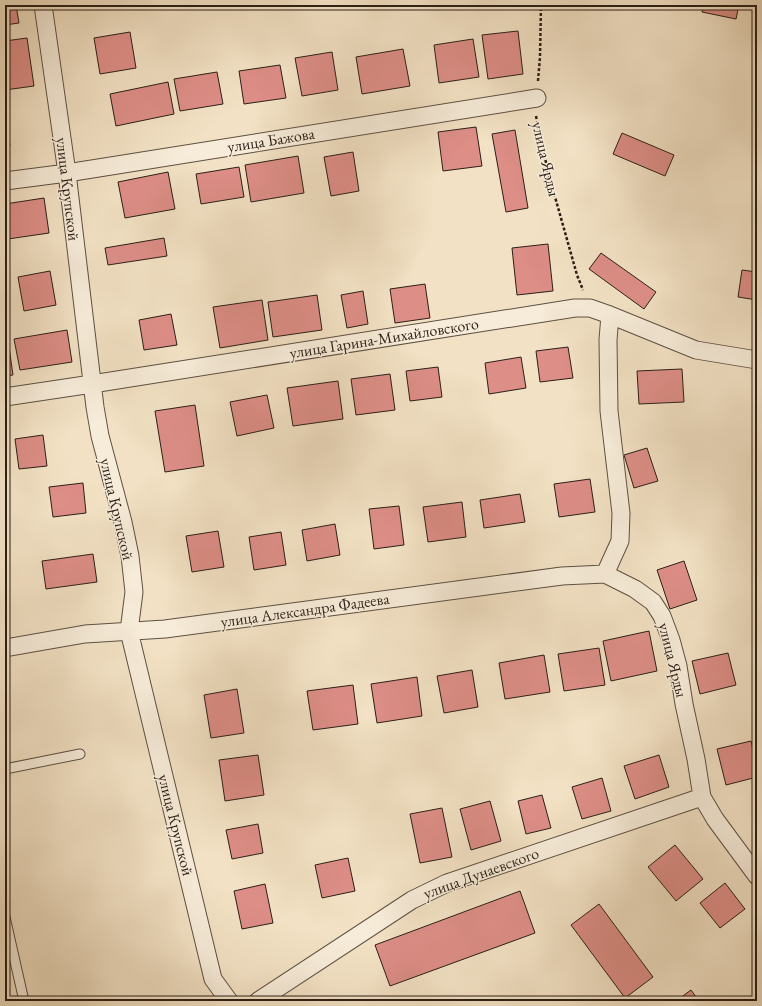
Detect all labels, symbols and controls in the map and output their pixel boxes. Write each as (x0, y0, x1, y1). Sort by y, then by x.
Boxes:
street label: улица Ярды (527, 119, 565, 199)
street label: улица Бажова (226, 123, 317, 157)
street label: улица Крупской (51, 136, 85, 242)
street label: улица Гарина-Михайловского (288, 313, 480, 363)
street label: улица Крупской (95, 456, 139, 563)
street label: улица Александра Фадеева (219, 588, 391, 632)
street label: улица Ярды (654, 620, 692, 700)
street label: улица Крупской (153, 772, 199, 879)
street label: улица Дунаевского (420, 842, 542, 904)

